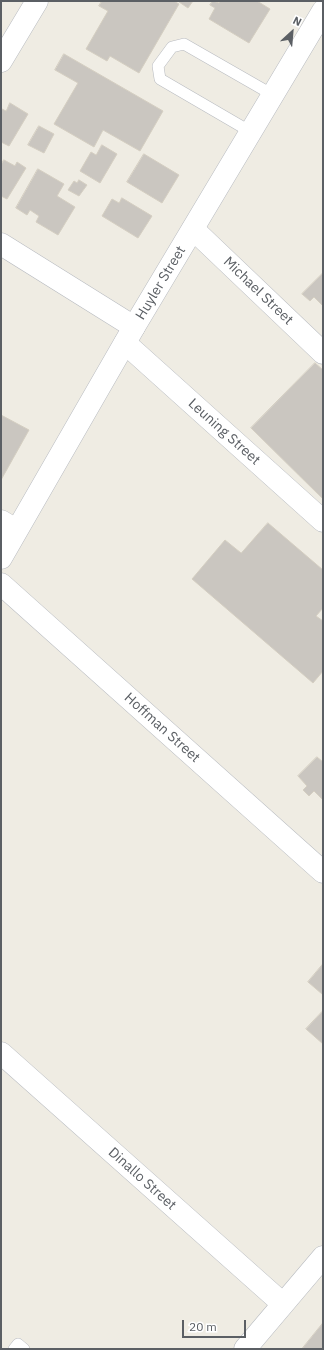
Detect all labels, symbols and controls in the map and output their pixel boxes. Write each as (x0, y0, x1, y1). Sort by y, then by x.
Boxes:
north arrow (272, 12, 312, 52)
text: N (291, 13, 304, 29)
street label: Huyler Street (132, 243, 190, 323)
street label: Michael Street (220, 254, 296, 328)
street label: Leuning Street (185, 395, 263, 469)
street label: Hoffman Street (121, 690, 203, 766)
street label: Dinallo Street (105, 1144, 179, 1214)
scale bar (184, 1312, 248, 1338)
text: 20 m (189, 1319, 217, 1334)

